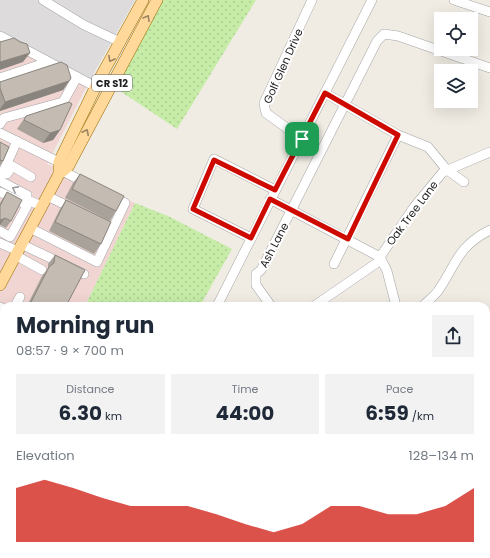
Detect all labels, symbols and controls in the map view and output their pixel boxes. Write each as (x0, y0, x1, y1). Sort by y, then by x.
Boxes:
map controls (434, 12, 478, 108)
button: locate (434, 12, 478, 56)
one-way arrow (143, 15, 150, 22)
street label: Golf Glen Drive (259, 26, 307, 106)
one-way arrow (108, 55, 115, 62)
button: layers (434, 64, 478, 108)
road number: CR S12 (92, 75, 132, 91)
pin (285, 122, 319, 156)
icon: arrive (291, 128, 313, 150)
one-way arrow (81, 129, 89, 137)
street label: Oak Tree Lane (382, 177, 442, 249)
one-way arrow (12, 186, 19, 194)
street label: Ash Lane (255, 219, 293, 270)
text: Morning run (16, 310, 154, 341)
button: share (432, 315, 474, 357)
text: 08:57 · 9 × 700 m (16, 341, 124, 360)
text: Distance (66, 381, 114, 397)
text: Time (232, 381, 258, 397)
text: Pace (386, 381, 413, 397)
text: 6.30 (59, 399, 102, 427)
text: 44:00 (216, 399, 274, 427)
text: 6:59 (365, 399, 409, 427)
text: km (102, 408, 122, 424)
text: /km (409, 408, 434, 424)
text: Elevation (16, 446, 75, 465)
text: 128–134 m (409, 446, 474, 465)

